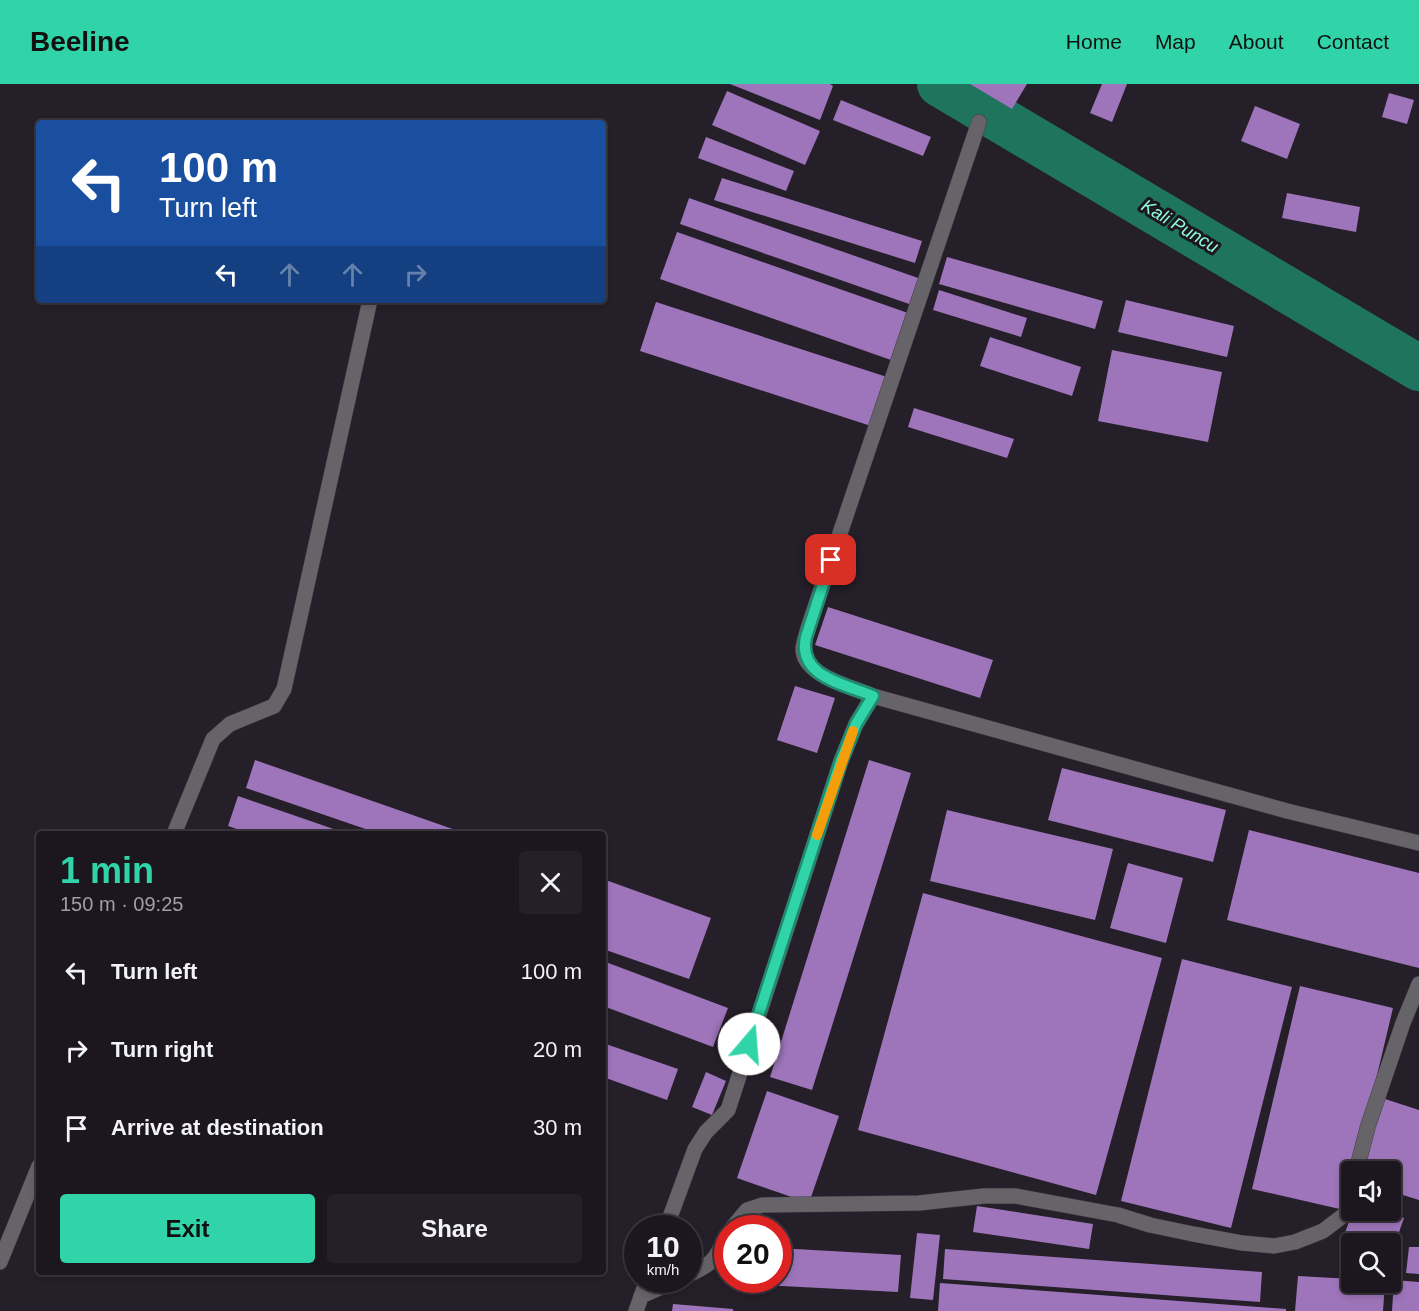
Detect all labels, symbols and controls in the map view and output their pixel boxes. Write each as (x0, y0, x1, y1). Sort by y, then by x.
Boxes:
text: Beeline (30, 26, 130, 57)
text: Home (1066, 30, 1122, 53)
text: Map (1155, 30, 1196, 53)
text: About (1229, 30, 1284, 53)
text: Contact (1317, 30, 1389, 53)
icon: left (60, 144, 138, 222)
text: 100 m (159, 144, 278, 191)
text: Turn left (159, 193, 257, 223)
water label: Kali Puncu (1138, 195, 1222, 257)
icon: left (210, 258, 243, 291)
icon: ahead (273, 258, 306, 291)
icon: ahead (336, 258, 369, 291)
icon: right (399, 258, 432, 291)
pin (805, 534, 856, 585)
icon: arrive (814, 543, 847, 576)
text: 1 min (60, 850, 154, 891)
button: close (519, 851, 582, 914)
text: 150 m · 09:25 (60, 893, 183, 915)
icon: left (60, 956, 93, 989)
text: Turn left (111, 959, 197, 984)
text: 100 m (521, 959, 582, 984)
position arrow (717, 1012, 781, 1076)
icon: right (60, 1034, 93, 1067)
text: Turn right (111, 1037, 213, 1062)
text: 20 m (533, 1037, 582, 1062)
icon: arrive (60, 1112, 93, 1145)
text: Arrive at destination (111, 1115, 324, 1140)
text: 30 m (533, 1115, 582, 1140)
map controls (1341, 1161, 1401, 1293)
button: sound (1341, 1161, 1401, 1221)
button: Exit (60, 1194, 315, 1263)
button: Share (327, 1194, 582, 1263)
speed limit sign: 20 (714, 1215, 792, 1293)
text: 10 (646, 1230, 680, 1263)
button: search (1341, 1233, 1401, 1293)
text: km/h (647, 1261, 679, 1278)

